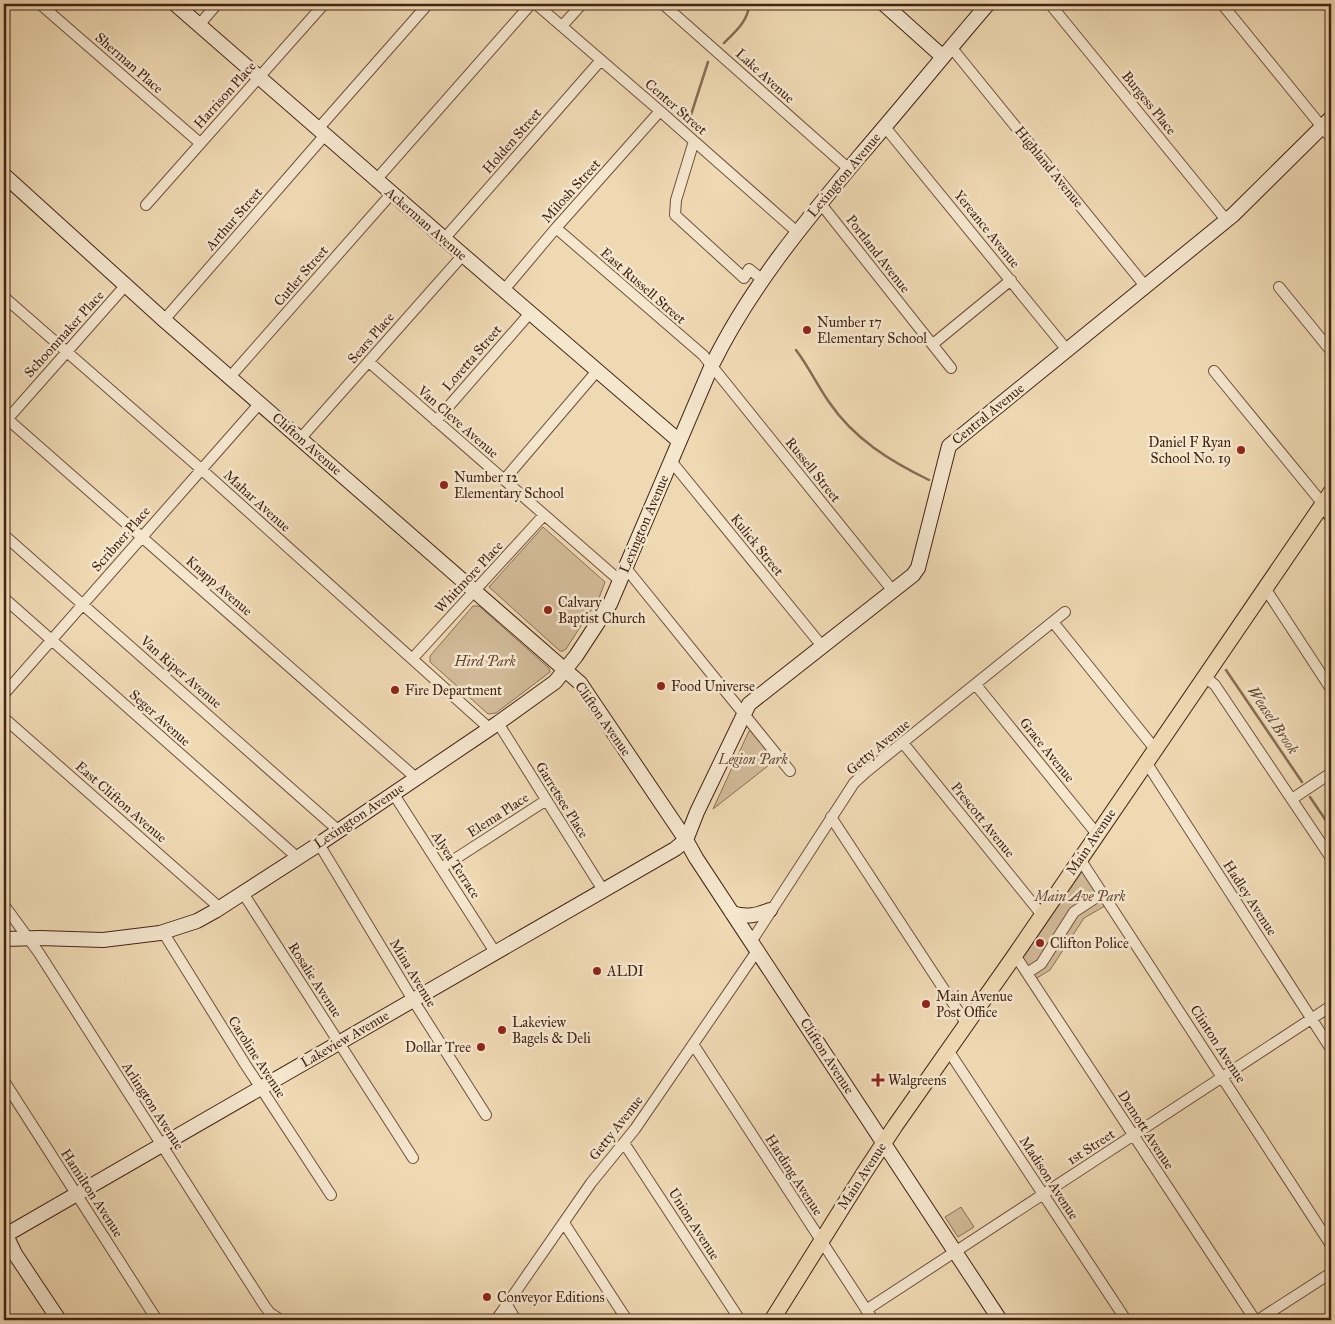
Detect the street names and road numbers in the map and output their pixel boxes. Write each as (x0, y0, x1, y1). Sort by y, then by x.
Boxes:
street label: Sherman Place (92, 29, 167, 97)
street label: Lake Avenue (732, 45, 798, 107)
street label: Harrison Place (190, 58, 260, 132)
street label: Burgess Place (1118, 68, 1180, 138)
street label: Center Street (641, 75, 711, 139)
street label: Holden Street (479, 105, 545, 177)
street label: Highland Avenue (1011, 123, 1087, 211)
street label: Lexington Avenue (804, 129, 884, 221)
street label: Milosh Street (538, 156, 604, 226)
street label: Ackerman Avenue (381, 183, 471, 264)
street label: Arthur Street (201, 184, 266, 255)
street label: Yereance Avenue (950, 187, 1024, 271)
street label: Portland Avenue (842, 212, 914, 297)
street label: Cutler Street (270, 242, 332, 310)
street label: East Russell Street (597, 244, 689, 328)
street label: Schoonmaker Place (20, 287, 108, 381)
street label: Sears Place (344, 309, 398, 367)
street label: Loretta Street (439, 321, 505, 395)
street label: Central Avenue (949, 380, 1028, 448)
street label: Van Cleve Avenue (413, 382, 502, 462)
street label: Clifton Avenue (269, 409, 345, 479)
street label: Russell Street (782, 434, 844, 506)
street label: Mahar Avenue (220, 466, 294, 536)
street label: Lexington Avenue (616, 472, 672, 576)
street label: Scribner Place (88, 503, 154, 575)
street label: Kulick Street (727, 511, 787, 579)
street label: Whitmore Place (431, 537, 507, 617)
street label: Knapp Avenue (182, 553, 256, 620)
street label: Van Riper Avenue (136, 631, 225, 712)
street label: Clifton Avenue (571, 679, 635, 759)
street label: Seger Avenue (126, 686, 194, 750)
street label: Grace Avenue (1016, 714, 1078, 786)
street label: Getty Avenue (843, 715, 913, 778)
street label: East Clifton Avenue (72, 758, 170, 846)
street label: Garretsee Place (532, 759, 592, 841)
street label: Lexington Avenue (311, 779, 407, 852)
street label: Prescott Avenue (947, 779, 1019, 861)
street label: Elema Place (464, 789, 532, 841)
street label: Main Avenue (1062, 805, 1120, 879)
street label: Alyea Terrace (427, 827, 484, 902)
street label: Hadley Avenue (1219, 857, 1281, 939)
street label: Mina Avenue (386, 936, 440, 1010)
street label: Rosalie Avenue (284, 939, 346, 1021)
street label: Clinton Avenue (1187, 1002, 1250, 1086)
street label: Lakeview Avenue (298, 1007, 392, 1071)
street label: Caroline Avenue (224, 1013, 290, 1101)
street label: Clifton Avenue (796, 1015, 858, 1097)
street label: Arlington Avenue (118, 1058, 188, 1153)
street label: Demott Avenue (1114, 1087, 1178, 1173)
street label: Getty Avenue (585, 1092, 647, 1164)
street label: 1st Street (1064, 1125, 1118, 1169)
street label: Harding Avenue (761, 1131, 827, 1219)
street label: Madison Avenue (1016, 1133, 1082, 1223)
street label: Main Avenue (834, 1139, 890, 1213)
street label: Hamilton Avenue (57, 1146, 127, 1241)
street label: Union Avenue (665, 1185, 724, 1263)

